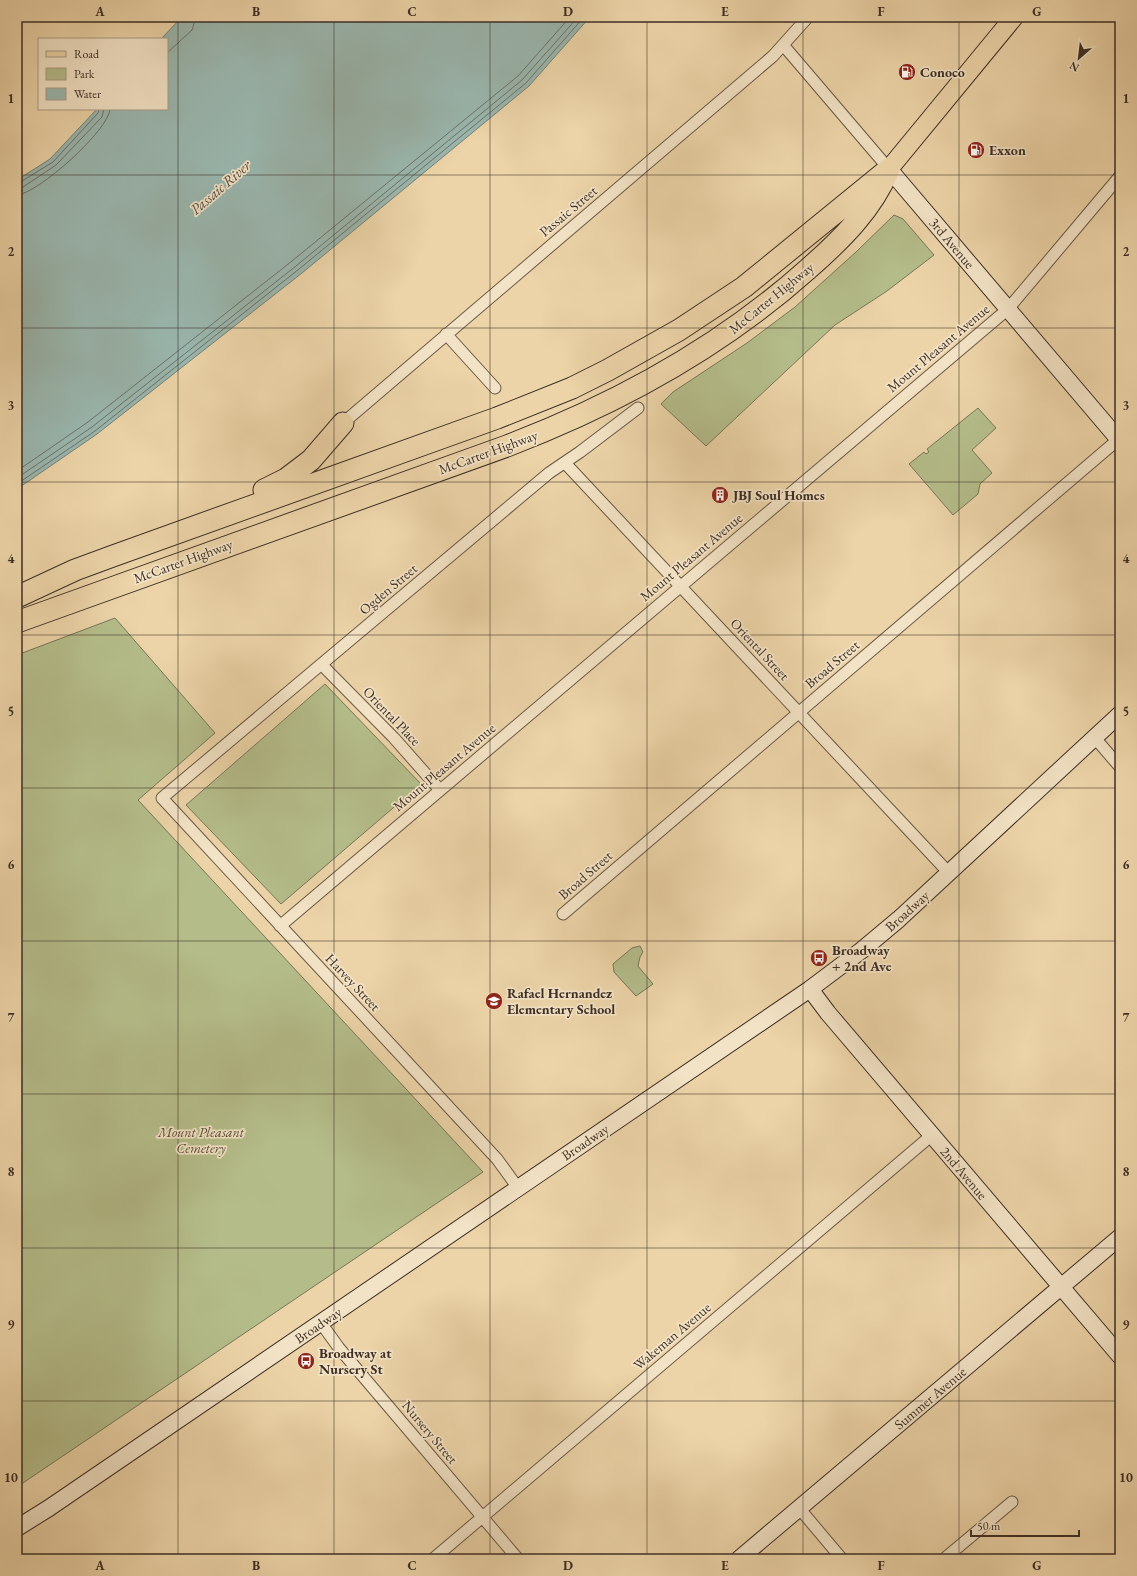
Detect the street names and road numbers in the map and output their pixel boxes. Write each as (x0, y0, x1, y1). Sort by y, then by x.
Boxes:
street label: Passaic Street (535, 181, 601, 240)
street label: 3rd Avenue (925, 214, 979, 273)
street label: McCarter Highway (725, 258, 818, 338)
street label: Mount Pleasant Avenue (883, 300, 993, 396)
street label: McCarter Highway (436, 425, 541, 478)
street label: Mount Pleasant Avenue (636, 509, 746, 605)
street label: McCarter Highway (131, 534, 236, 587)
street label: Ogden Street (355, 559, 421, 618)
street label: Oriental Street (727, 614, 794, 684)
street label: Broad Street (801, 636, 863, 692)
street label: Oriental Place (359, 683, 425, 750)
street label: Mount Pleasant Avenue (389, 719, 499, 815)
street label: Broad Street (554, 846, 616, 903)
street label: Broadway (881, 886, 933, 935)
street label: Harvey Street (322, 949, 385, 1015)
street label: Broadway (558, 1119, 613, 1164)
street label: 2nd Avenue (936, 1143, 992, 1204)
street label: Wakeman Avenue (629, 1298, 715, 1374)
street label: Broadway (291, 1302, 346, 1347)
street label: Summer Avenue (890, 1362, 970, 1433)
street label: Nursery Street (398, 1397, 462, 1468)

